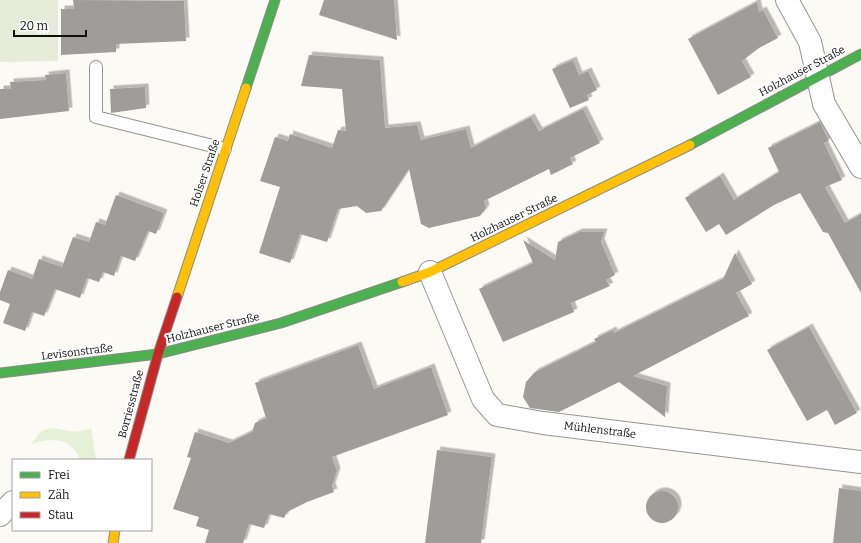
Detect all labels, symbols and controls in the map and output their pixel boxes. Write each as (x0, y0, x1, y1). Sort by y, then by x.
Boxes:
scale bar (14, 12, 86, 38)
text: 20 m (20, 19, 49, 33)
street label: Holzhauser Straße (757, 43, 847, 99)
street label: Holser Straße (187, 138, 223, 208)
street label: Holzhauser Straße (468, 191, 560, 245)
street label: Holzhauser Straße (165, 310, 261, 346)
street label: Levisonstraße (40, 341, 114, 363)
street label: Borriesstraße (116, 368, 146, 440)
street label: Mühlenstraße (563, 419, 637, 441)
legend (12, 459, 152, 531)
text: Frei (48, 468, 70, 482)
text: Zäh (48, 488, 70, 502)
text: Stau (48, 508, 74, 522)

